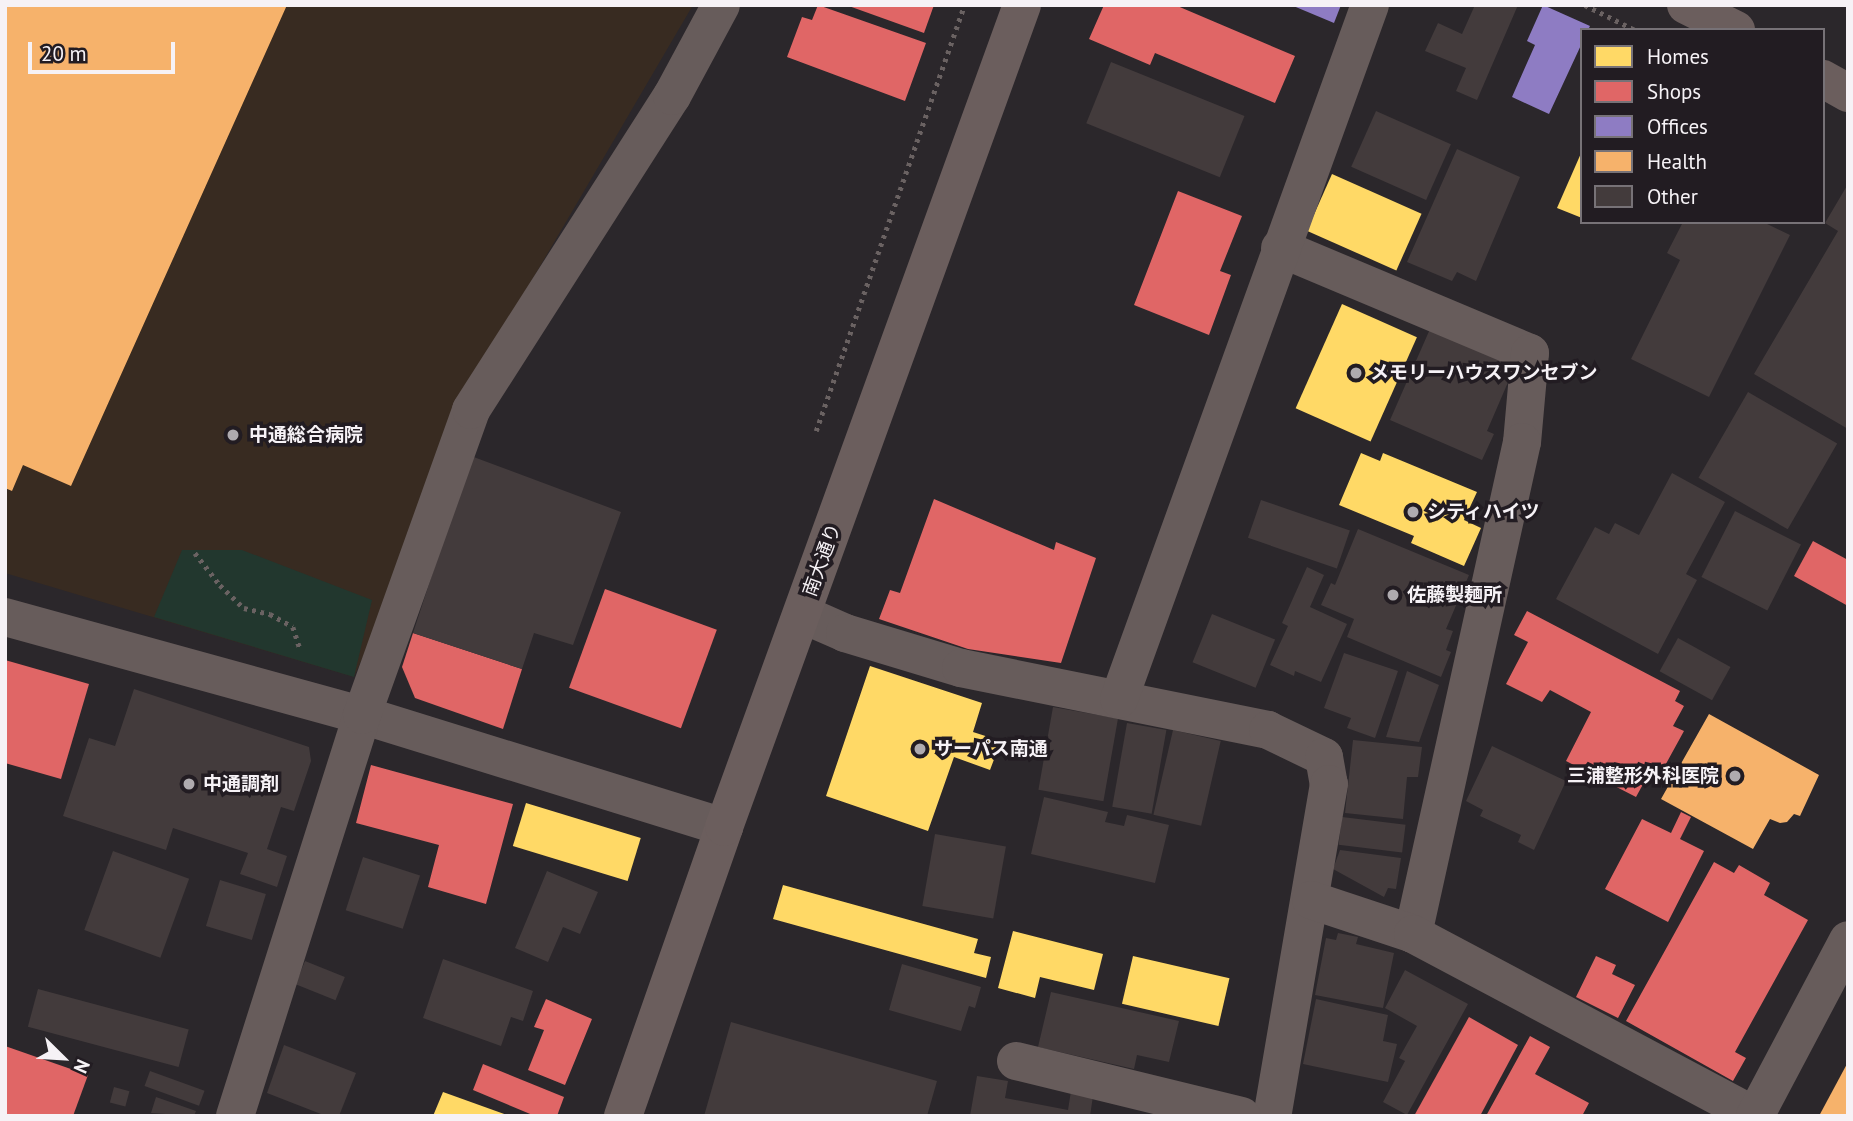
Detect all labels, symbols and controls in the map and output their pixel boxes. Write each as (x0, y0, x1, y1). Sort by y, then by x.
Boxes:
scale bar (32, 28, 178, 72)
legend (1580, 28, 1825, 224)
text: 20 m (41, 40, 87, 67)
text: Homes (1647, 43, 1709, 70)
text: Shops (1647, 78, 1701, 105)
text: Offices (1647, 113, 1708, 140)
text: Health (1647, 148, 1707, 175)
text: Other (1647, 183, 1698, 210)
place label: メモリーハウスワンセブン (1370, 362, 1598, 384)
marker: メモリーハウスワンセブン (1348, 365, 1364, 381)
place label: 中通総合病院 (249, 424, 363, 446)
marker: 中通総合病院 (223, 425, 243, 445)
place label: シティハイツ (1427, 501, 1541, 523)
marker: シティハイツ (1405, 504, 1421, 520)
street label: 南大通り (798, 520, 846, 600)
place label: 佐藤製麺所 (1407, 584, 1502, 606)
marker: 佐藤製麺所 (1385, 587, 1401, 603)
place label: サーパス南通 (934, 738, 1048, 760)
marker: サーパス南通 (912, 741, 928, 757)
place label: 三浦整形外科医院 (1567, 765, 1719, 787)
marker: 三浦整形外科医院 (1725, 766, 1745, 786)
place label: 中通調剤 (203, 773, 279, 795)
marker: 中通調剤 (181, 776, 197, 792)
north arrow (28, 1023, 98, 1093)
text: N (69, 1056, 96, 1077)

